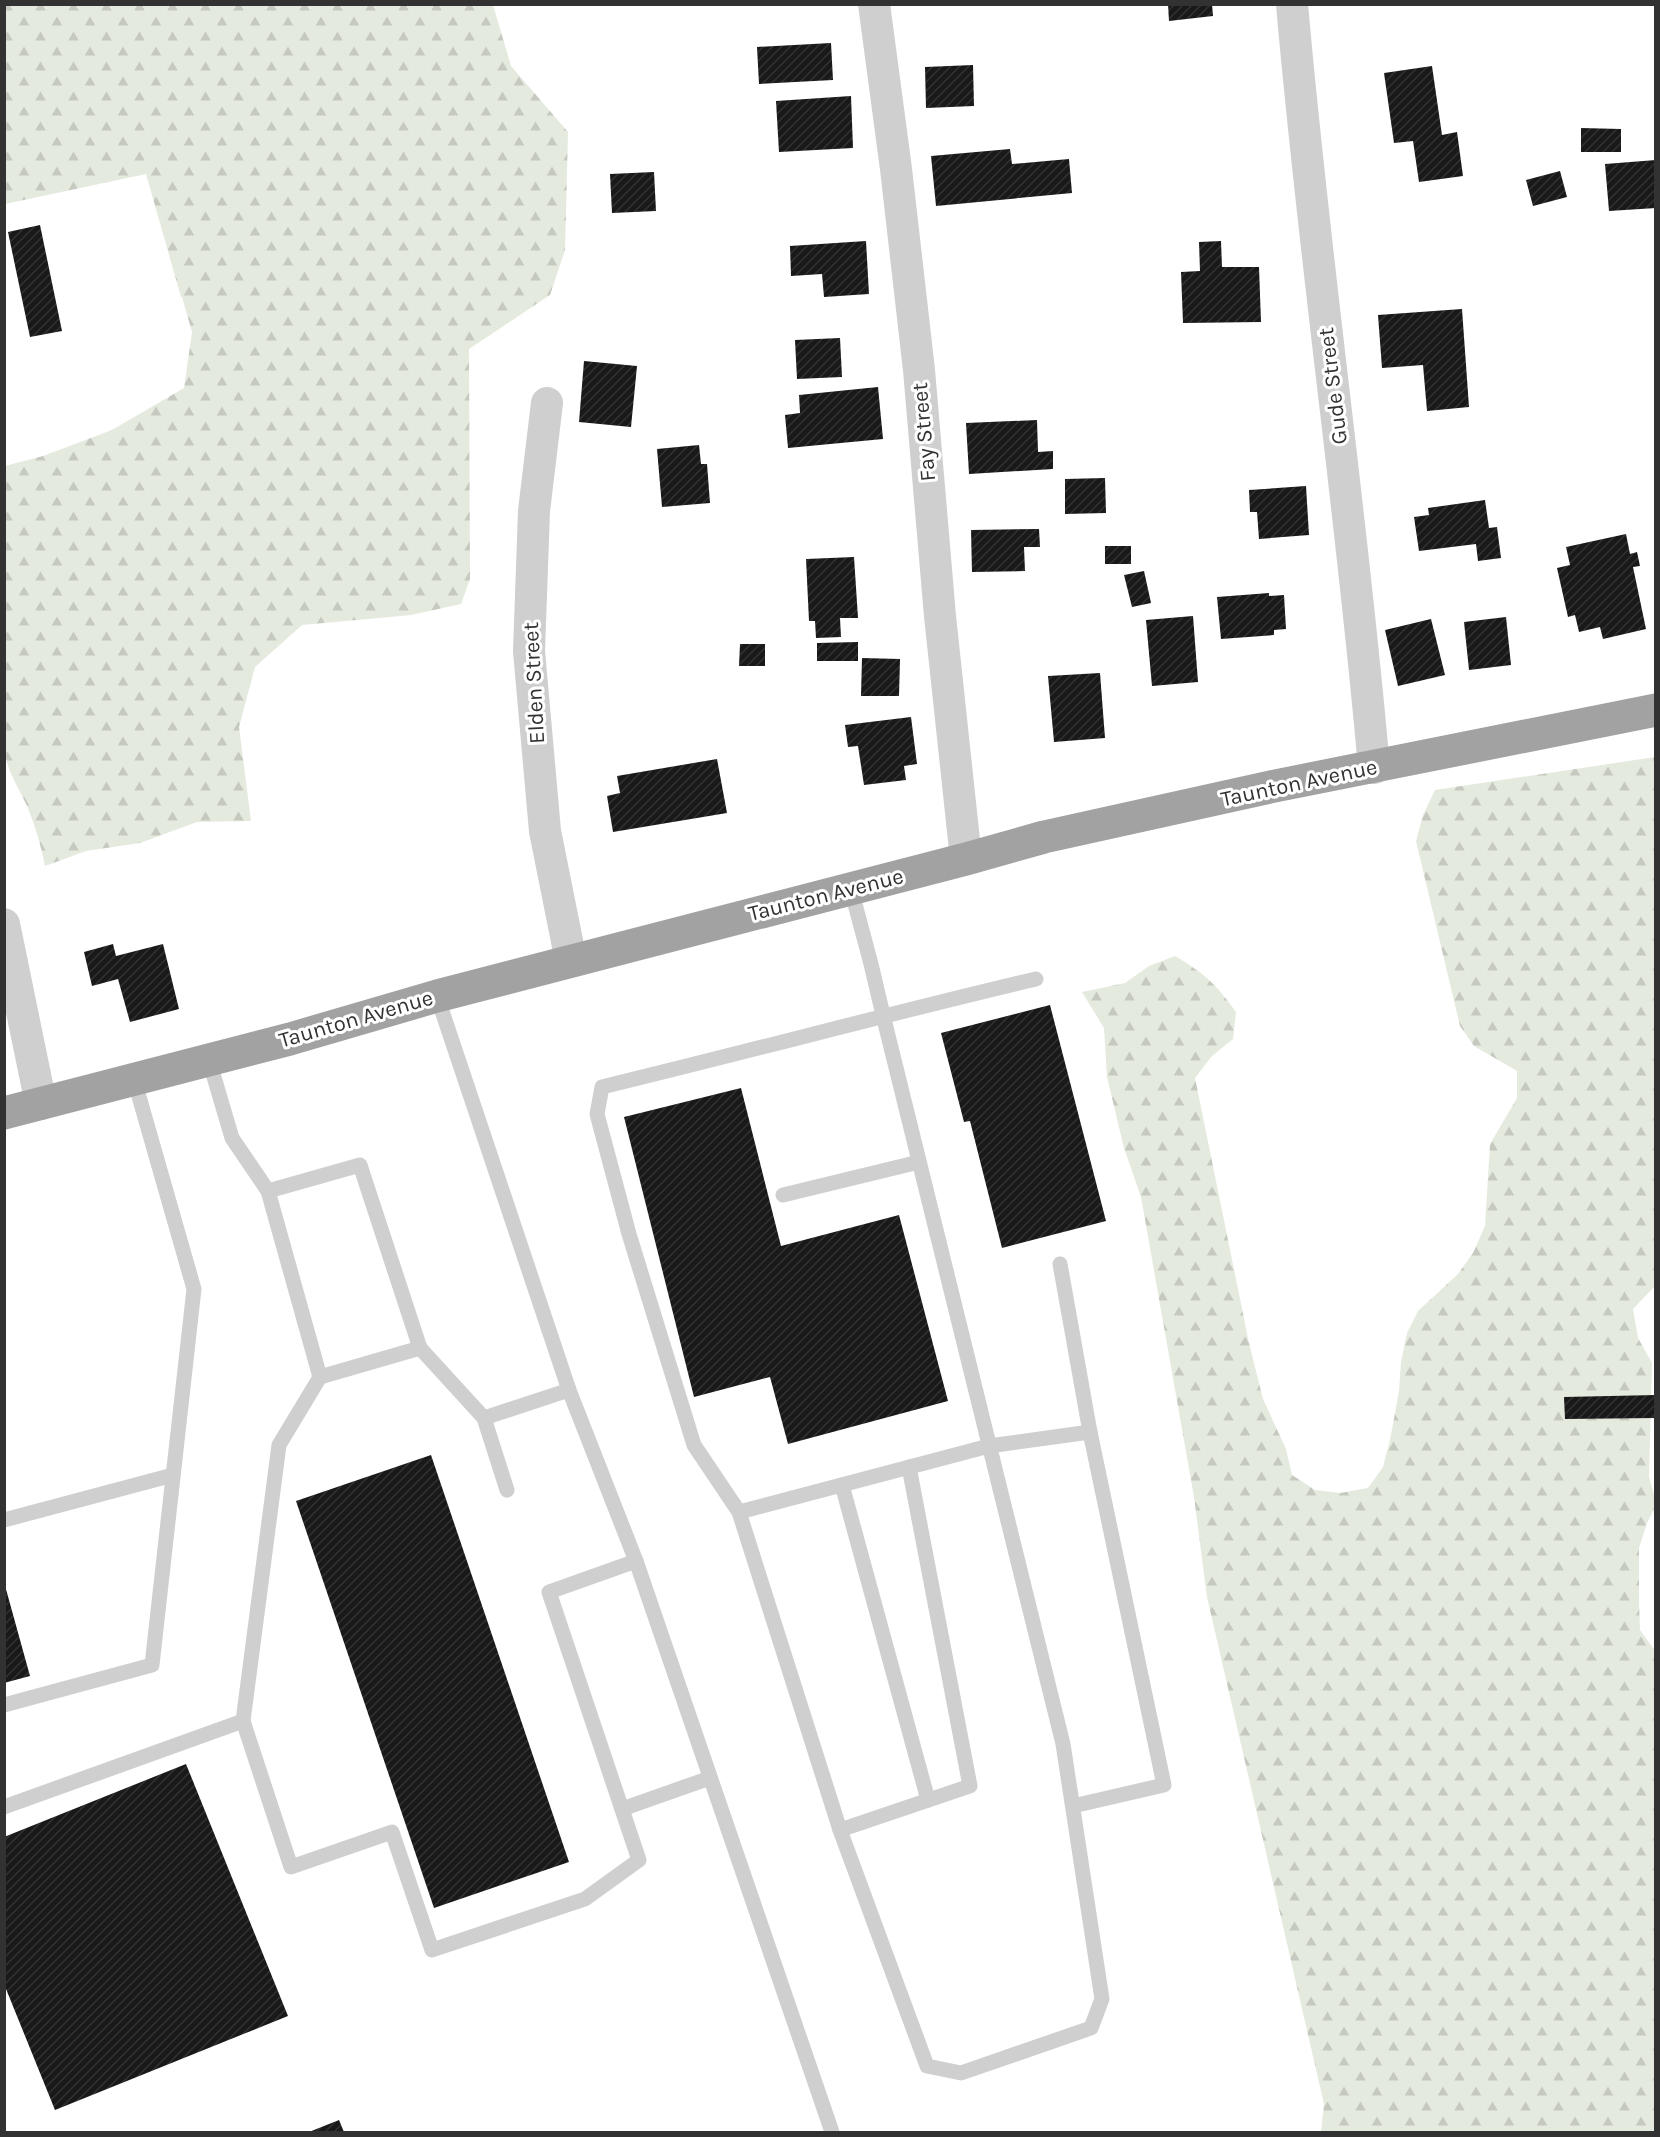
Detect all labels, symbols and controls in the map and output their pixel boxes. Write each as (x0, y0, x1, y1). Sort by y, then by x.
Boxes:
street label: Gude Street (1313, 326, 1353, 446)
street label: Fay Street (907, 382, 941, 482)
street label: Elden Street (518, 622, 550, 744)
street label: Taunton Avenue (1219, 754, 1379, 812)
street label: Taunton Avenue (746, 863, 906, 927)
street label: Taunton Avenue (276, 985, 436, 1053)

